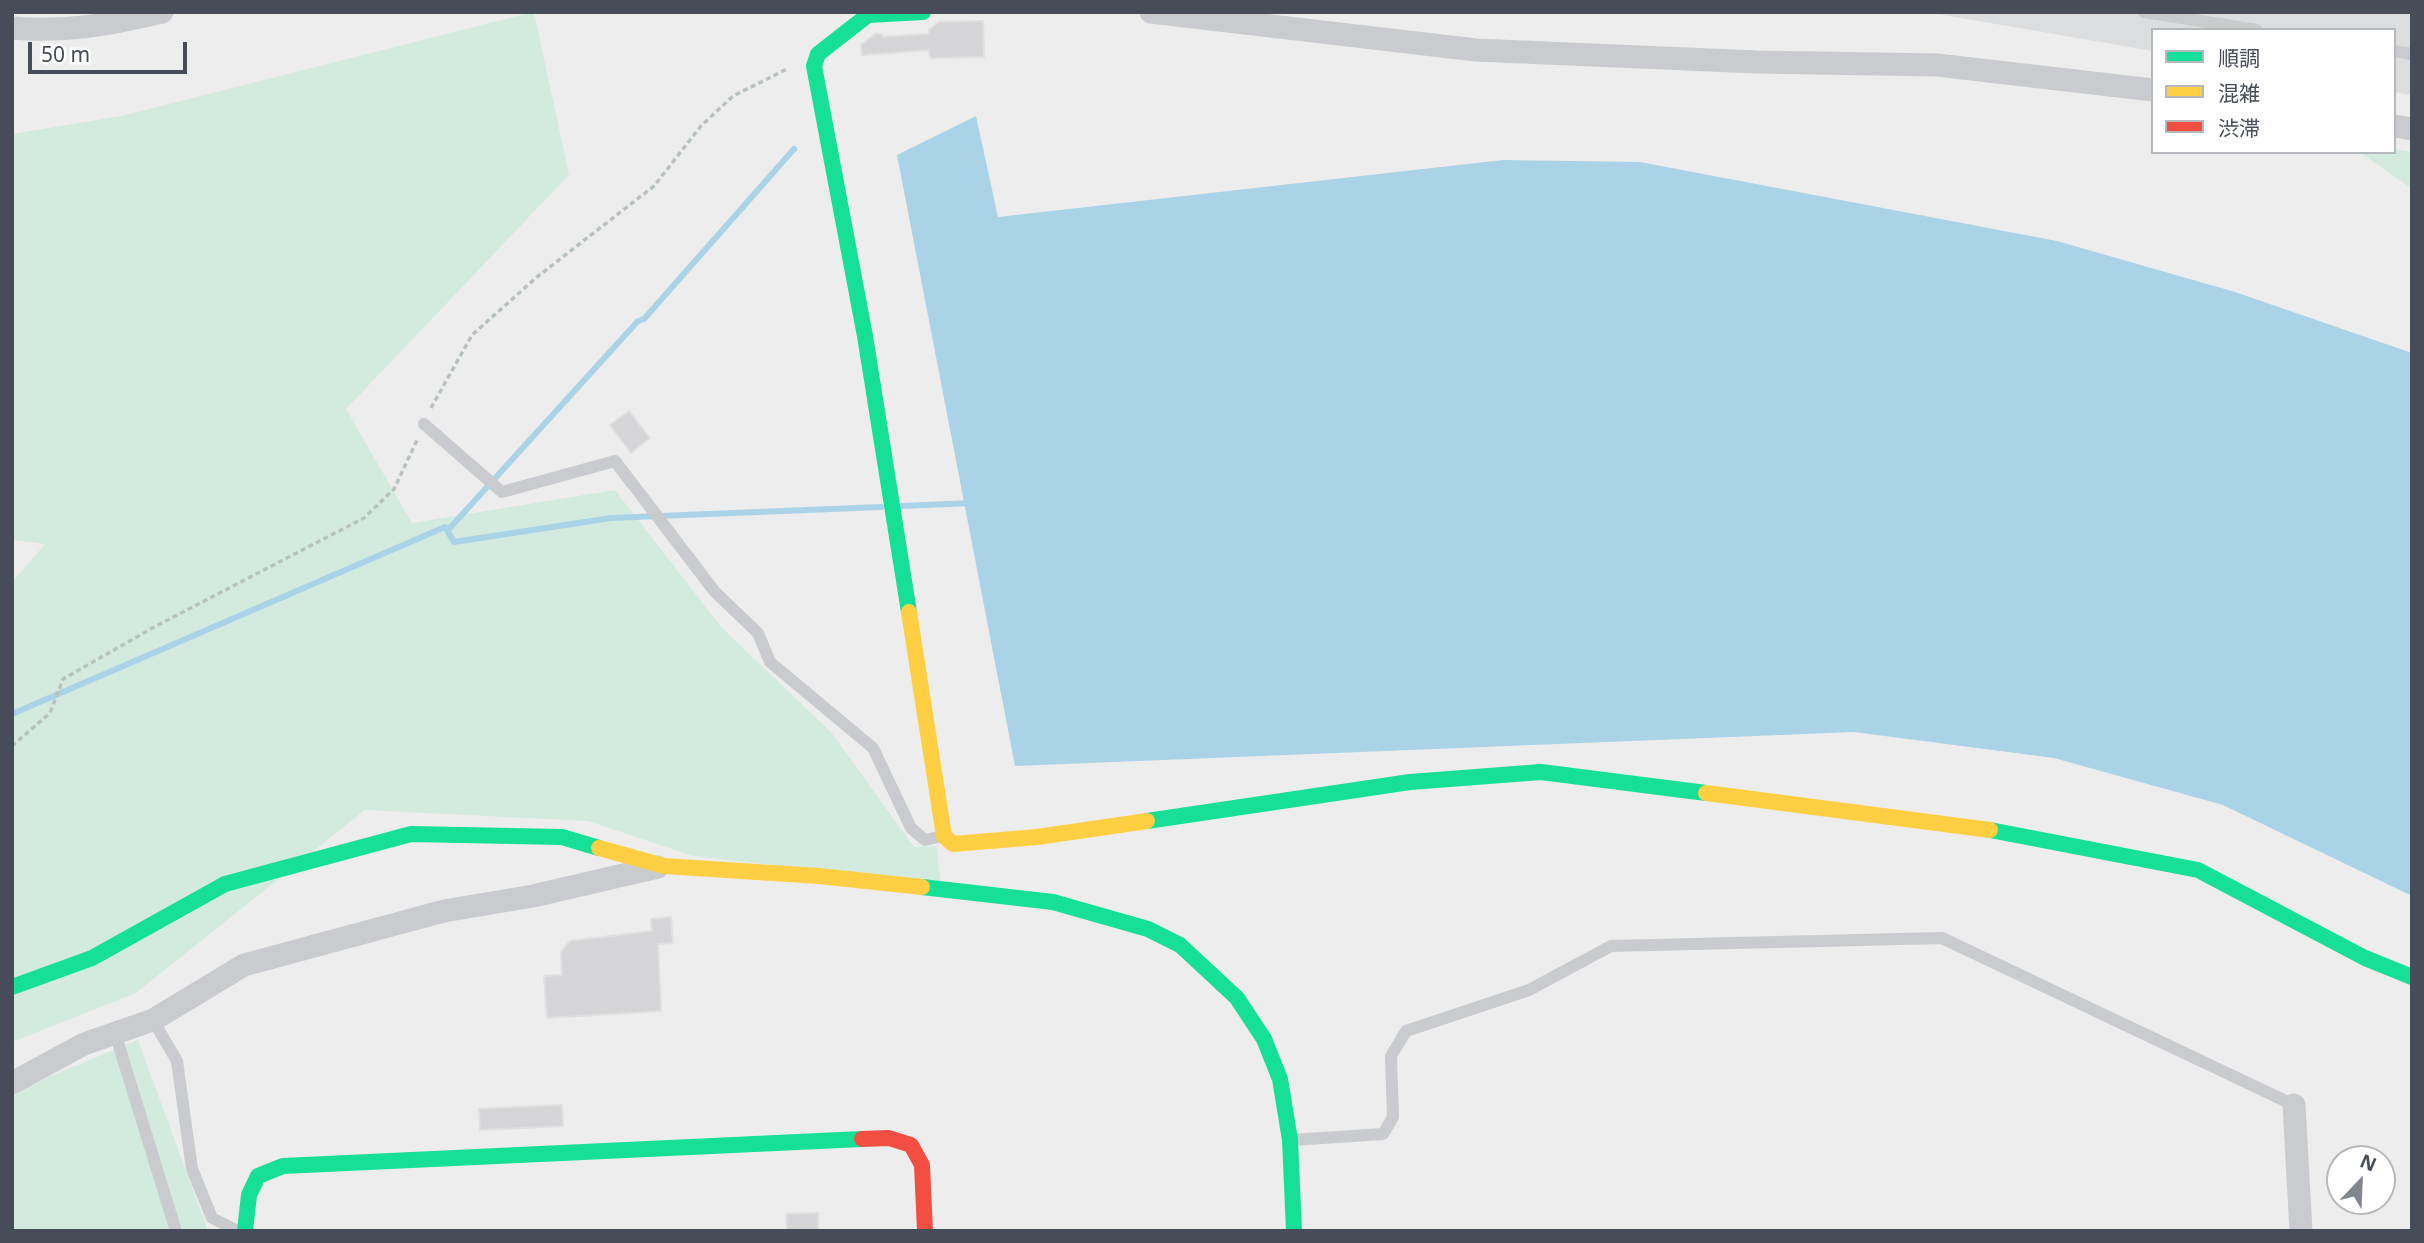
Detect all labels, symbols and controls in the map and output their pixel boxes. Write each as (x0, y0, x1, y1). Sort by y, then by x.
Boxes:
scale bar (32, 28, 191, 72)
legend (2151, 28, 2396, 154)
text: 50 m (41, 40, 90, 68)
text: 順調 (2218, 44, 2260, 72)
text: 混雑 (2218, 79, 2260, 107)
text: 渋滞 (2218, 114, 2260, 142)
north arrow (2326, 1145, 2396, 1215)
text: N (2356, 1148, 2381, 1177)

